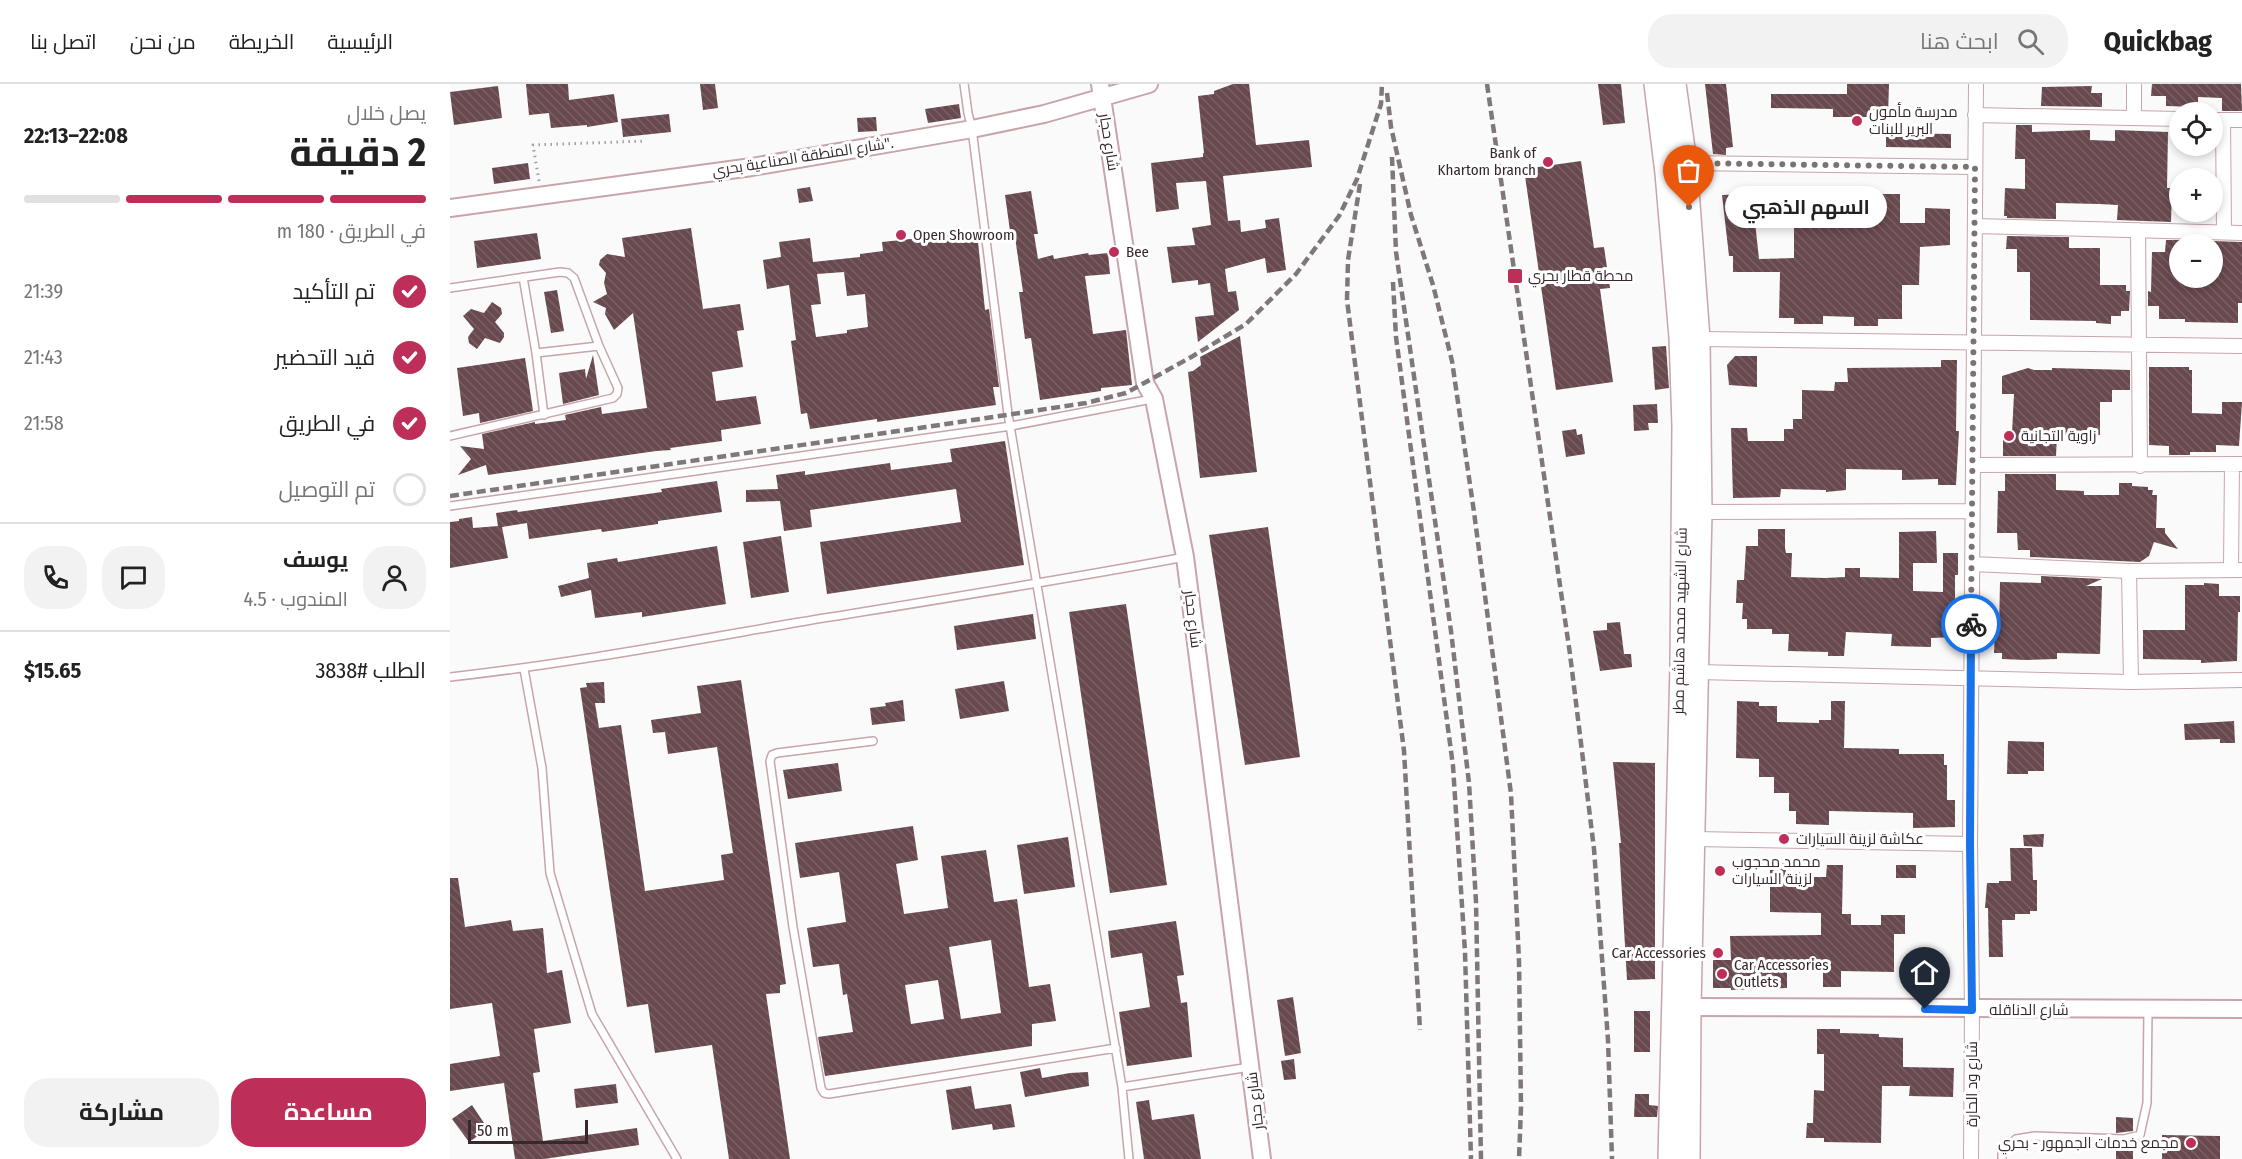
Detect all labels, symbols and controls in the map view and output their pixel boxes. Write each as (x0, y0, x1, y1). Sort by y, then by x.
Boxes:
search box (1648, 14, 2068, 68)
icon: search (2014, 25, 2047, 58)
text: Quickbag (2104, 25, 2212, 58)
text: ابحث هنا (1920, 28, 1999, 55)
text: اتصل بنا (30, 29, 97, 55)
text: من نحن (130, 29, 196, 55)
text: الخريطة (229, 29, 294, 55)
text: الرئيسية (327, 29, 393, 55)
text: يصل خلال (347, 101, 426, 125)
place label: مدرسة مأمون البرير للبنات (1869, 102, 1958, 138)
map controls (2169, 102, 2223, 288)
button: locate (2169, 102, 2223, 156)
street label: شارع حجار (1093, 111, 1122, 173)
marker: مدرسة مأمون البرير للبنات (1850, 114, 1864, 128)
text: 22:08–22:13 (24, 122, 128, 149)
text: 2 دقيقة (290, 130, 426, 176)
street label: شارع المنطقة الصناعية بحري". (711, 134, 895, 183)
place label: Bank of Khartom branch (1438, 144, 1537, 179)
pin (1663, 145, 1714, 207)
icon: bag (1672, 154, 1705, 187)
marker: Bank of Khartom branch (1541, 155, 1555, 169)
button: + (2169, 168, 2223, 222)
callout: السهم الذهبي (1725, 186, 1887, 228)
text: السهم الذهبي (1742, 195, 1870, 219)
text: في الطريق · 180 m (277, 219, 426, 243)
place label: Open Showroom (913, 226, 1014, 244)
marker: Open Showroom (894, 228, 908, 242)
button: − (2169, 234, 2223, 288)
place label: Bee (1126, 243, 1149, 261)
marker: Bee (1107, 245, 1121, 259)
marker: محطة قطار بحري (1506, 267, 1524, 285)
place label: محطة قطار بحري (1528, 267, 1633, 288)
icon: check (393, 275, 426, 308)
text: تم التأكيد (293, 278, 375, 305)
text: 21:39 (24, 279, 63, 303)
icon: check (393, 341, 426, 374)
text: قيد التحضير (275, 344, 375, 371)
text: 21:43 (24, 345, 63, 369)
icon: check (393, 407, 426, 440)
text: في الطريق (279, 410, 375, 437)
text: 21:58 (24, 411, 64, 435)
place label: زاوية التجانية (2021, 427, 2096, 445)
marker: زاوية التجانية (2002, 429, 2016, 443)
text: تم التوصيل (278, 476, 375, 503)
street label: شارع الشهيد محمد هاشم مطر (1669, 527, 1693, 716)
button: phone (24, 546, 87, 609)
button: chat (102, 546, 165, 609)
text: يوسف (283, 546, 348, 573)
button: person (363, 546, 426, 609)
text: المندوب · 4.5 (243, 587, 348, 611)
street label: شارع حجار (1178, 588, 1205, 649)
courier (1941, 594, 2001, 654)
icon: bike (1955, 608, 1988, 641)
text: $15.65 (24, 657, 81, 684)
text: الطلب #3838 (315, 657, 426, 684)
place label: عكاشة لزينة السيارات (1796, 830, 1924, 848)
marker: عكاشة لزينة السيارات (1777, 832, 1791, 846)
place label: محمد محجوب لزينة السيارات (1732, 853, 1821, 888)
marker: محمد محجوب لزينة السيارات (1713, 864, 1727, 878)
place label: Car Accessories (1611, 944, 1706, 962)
marker: Car Accessories (1711, 946, 1725, 960)
pin (1899, 947, 1950, 1009)
place label: Car Accessories Outlets (1734, 956, 1829, 991)
icon: home (1908, 956, 1941, 989)
marker: Car Accessories Outlets (1715, 967, 1729, 981)
street label: شارع الدناقله (1989, 1001, 2069, 1021)
street label: شارع ود الحارة (1963, 1041, 1983, 1127)
street label: شارع حجار (1243, 1071, 1270, 1132)
button: مشاركة (24, 1078, 219, 1147)
button: مساعدة (231, 1078, 426, 1147)
scale bar (468, 1117, 588, 1144)
text: 50 m (477, 1121, 509, 1140)
place label: مجمع خدمات الجمهور - بحري (1998, 1134, 2179, 1155)
marker: مجمع خدمات الجمهور - بحري (2184, 1136, 2198, 1150)

